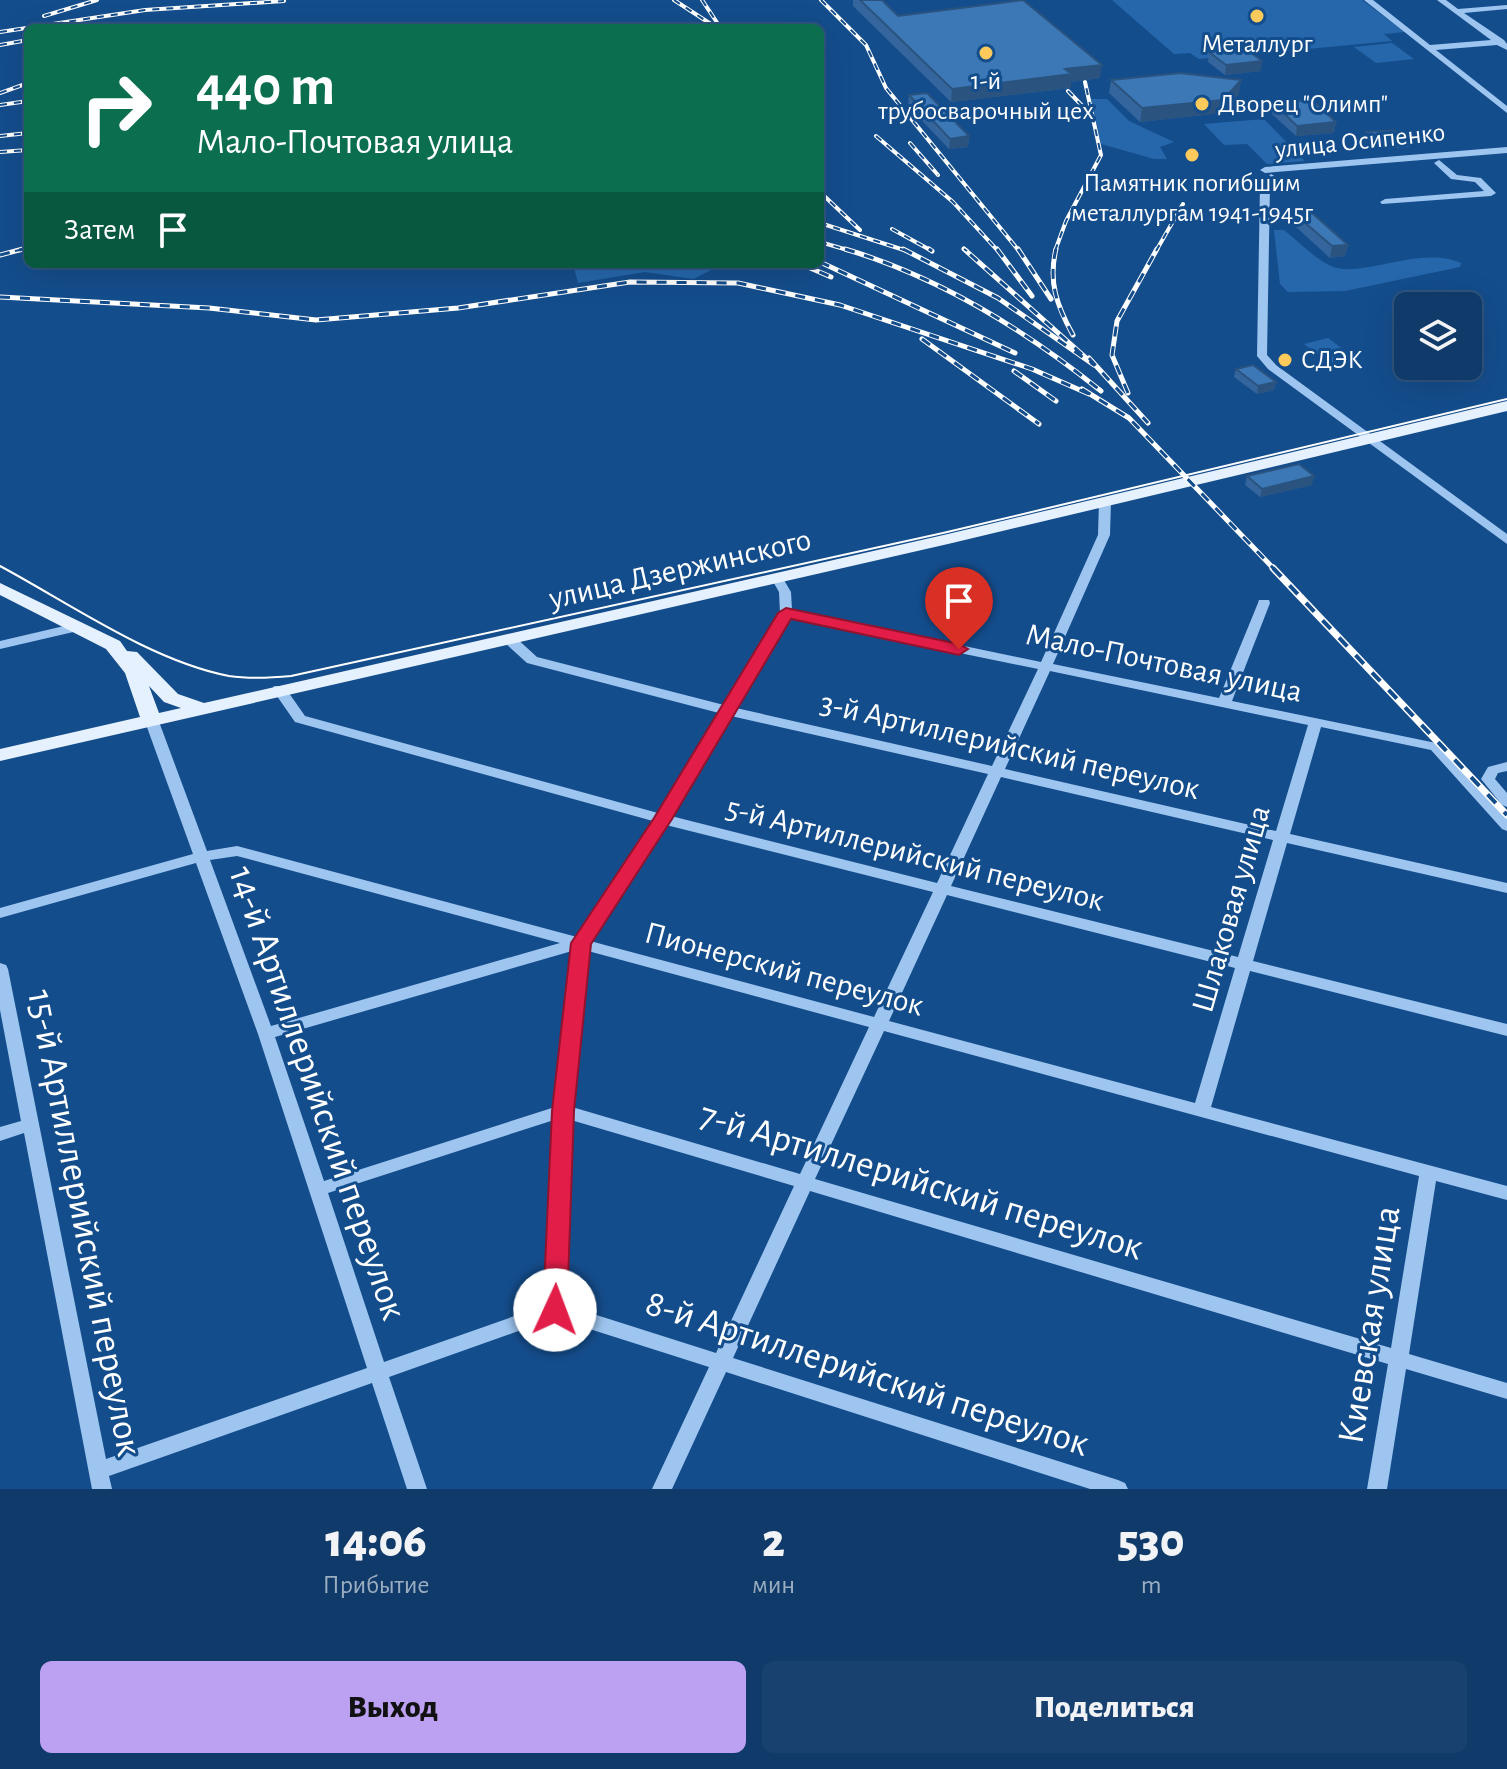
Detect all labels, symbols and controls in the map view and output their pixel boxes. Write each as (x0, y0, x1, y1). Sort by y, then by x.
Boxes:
marker: Металлург (1248, 7, 1266, 25)
place label: Металлург (1202, 31, 1313, 57)
marker: 1-й трубосварочный цех (977, 44, 995, 62)
icon: right (64, 56, 168, 160)
text: 440 m (196, 59, 335, 115)
place label: 1-й трубосварочный цех (877, 68, 1094, 124)
place label: Дворец "Олимп" (1218, 91, 1388, 117)
marker: Дворец "Олимп" (1193, 95, 1211, 113)
street label: улица Осипенко (1273, 119, 1446, 163)
text: Мало-Почтовая улица (196, 124, 513, 160)
marker: Памятник погибшим металлургам 1941-1945г (1183, 146, 1201, 164)
place label: Памятник погибшим металлургам 1941-1945г (1071, 170, 1314, 226)
icon: arrive (151, 208, 195, 252)
text: Затем (64, 215, 135, 245)
map controls (1394, 292, 1482, 380)
button: layers (1394, 292, 1482, 380)
place label: СДЭК (1301, 347, 1363, 373)
marker: СДЭК (1276, 351, 1294, 369)
street label: улица Дзержинского (545, 523, 814, 615)
pin (925, 567, 993, 649)
icon: arrive (937, 579, 981, 623)
street label: Мало-Почтовая улица (1023, 618, 1305, 708)
street label: 3-й Артиллерийский переулок (817, 687, 1203, 805)
street label: 5-й Артиллерийский переулок (723, 791, 1108, 917)
street label: Шлаковая улица (1186, 802, 1276, 1016)
street label: 14-й Артиллерийский переулок (221, 861, 413, 1325)
street label: Пионерский переулок (641, 916, 927, 1022)
street label: 15-й Артиллерийский переулок (20, 987, 148, 1459)
street label: 7-й Артиллерийский переулок (695, 1096, 1147, 1268)
street label: Киевская улица (1332, 1203, 1408, 1447)
position arrow (513, 1268, 597, 1352)
street label: 8-й Артиллерийский переулок (641, 1284, 1093, 1464)
text: 14:06 (325, 1518, 427, 1566)
text: 2 (762, 1518, 785, 1566)
text: 530 (1118, 1518, 1185, 1566)
text: Прибытие (322, 1572, 430, 1598)
text: мин (752, 1572, 795, 1598)
text: m (1141, 1572, 1161, 1598)
button: Выход (40, 1661, 746, 1753)
button: Поделиться (762, 1661, 1467, 1753)

